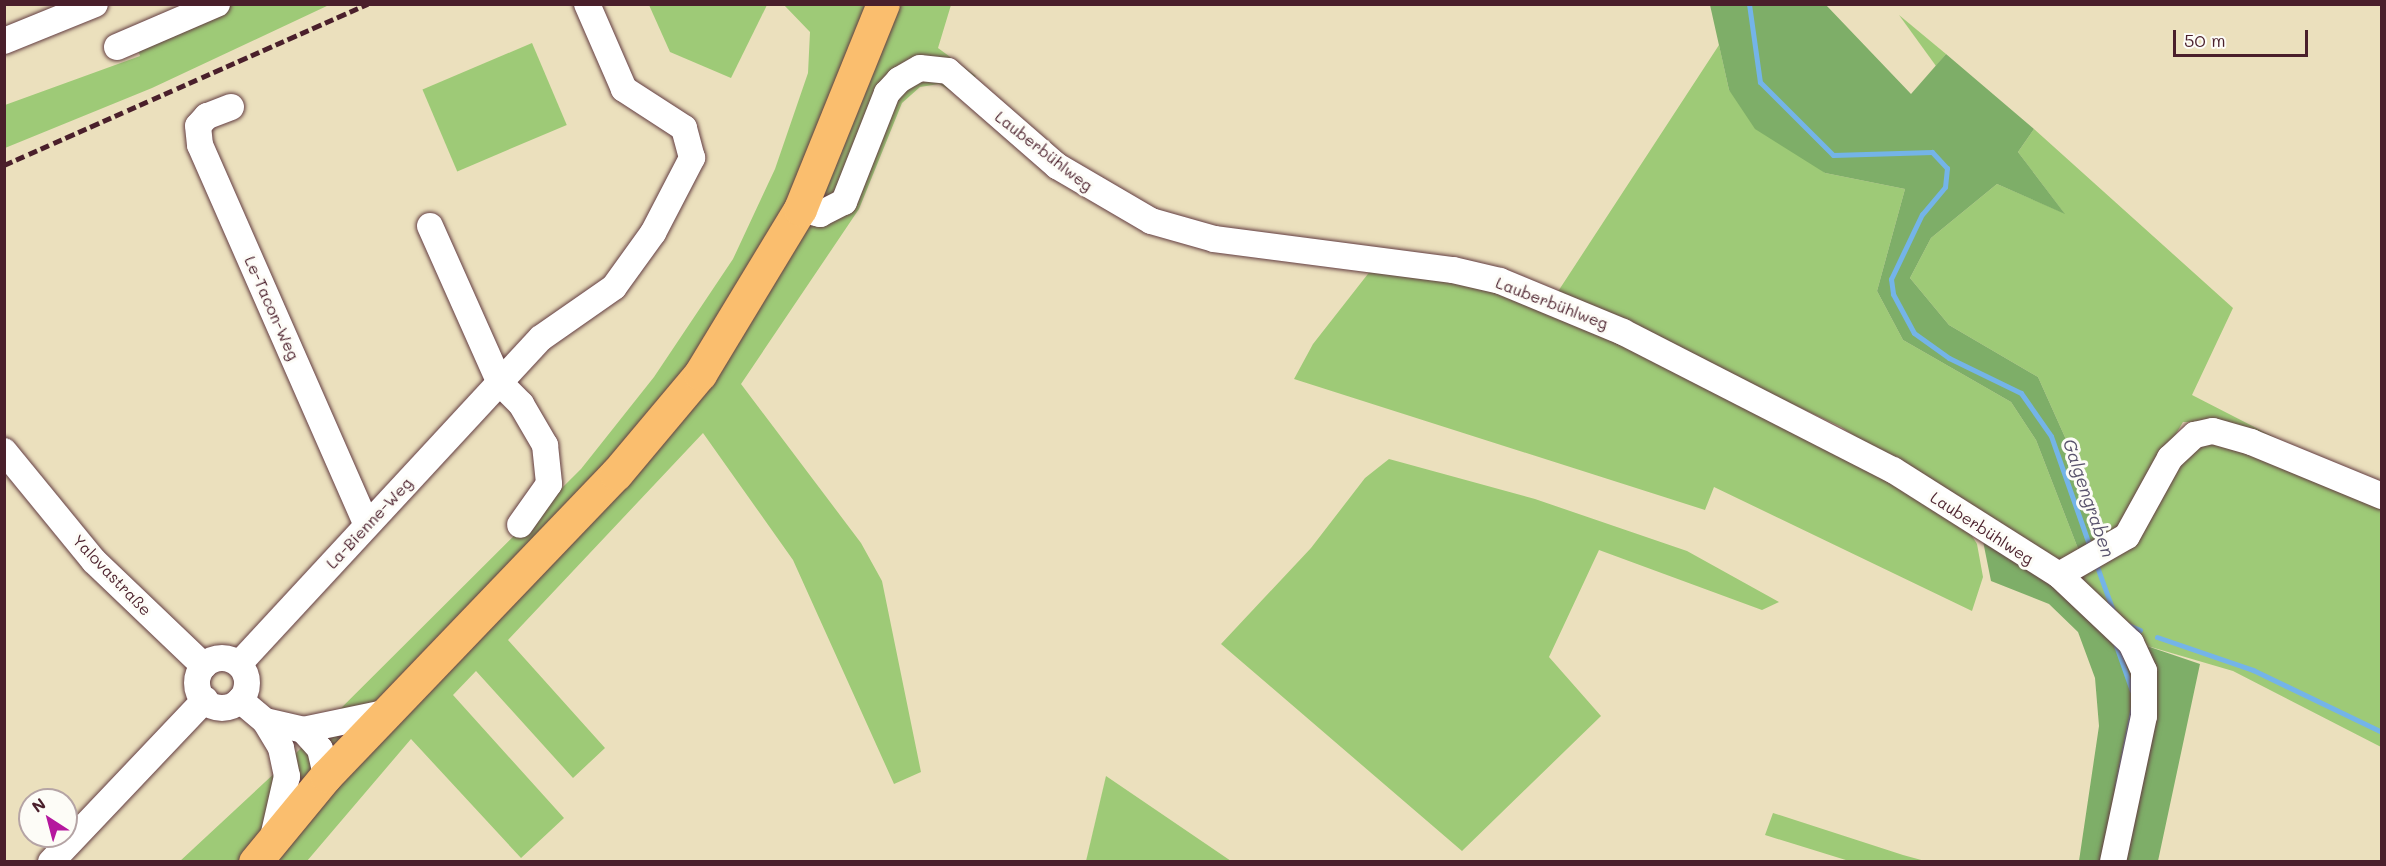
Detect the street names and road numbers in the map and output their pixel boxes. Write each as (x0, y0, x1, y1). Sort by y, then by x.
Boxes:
street label: Lauberbühlweg (991, 107, 1097, 195)
street label: Le-Tacon-Weg (241, 253, 303, 363)
street label: Lauberbühlweg (1493, 273, 1611, 333)
street label: La-Bienne-Weg (322, 473, 416, 573)
street label: Lauberbühlweg (1927, 488, 2037, 568)
street label: Yalovastraße (69, 530, 155, 620)

